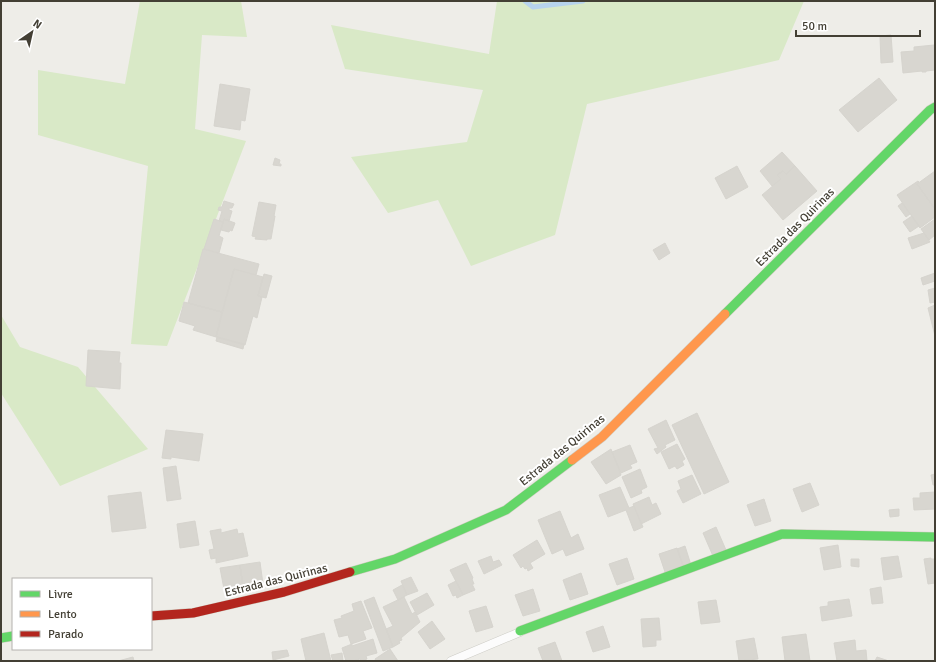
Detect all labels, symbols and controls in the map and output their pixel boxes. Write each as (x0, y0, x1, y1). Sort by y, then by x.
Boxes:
north arrow (12, 12, 52, 52)
scale bar (796, 12, 920, 38)
text: N (31, 17, 44, 32)
text: 50 m (802, 19, 827, 34)
street label: Estrada das Quirinas (753, 185, 838, 270)
street label: Estrada das Quirinas (517, 411, 608, 489)
street label: Estrada das Quirinas (223, 560, 329, 601)
legend (12, 578, 152, 650)
text: Livre (48, 587, 73, 602)
text: Lento (48, 607, 77, 622)
text: Parado (48, 627, 84, 642)

